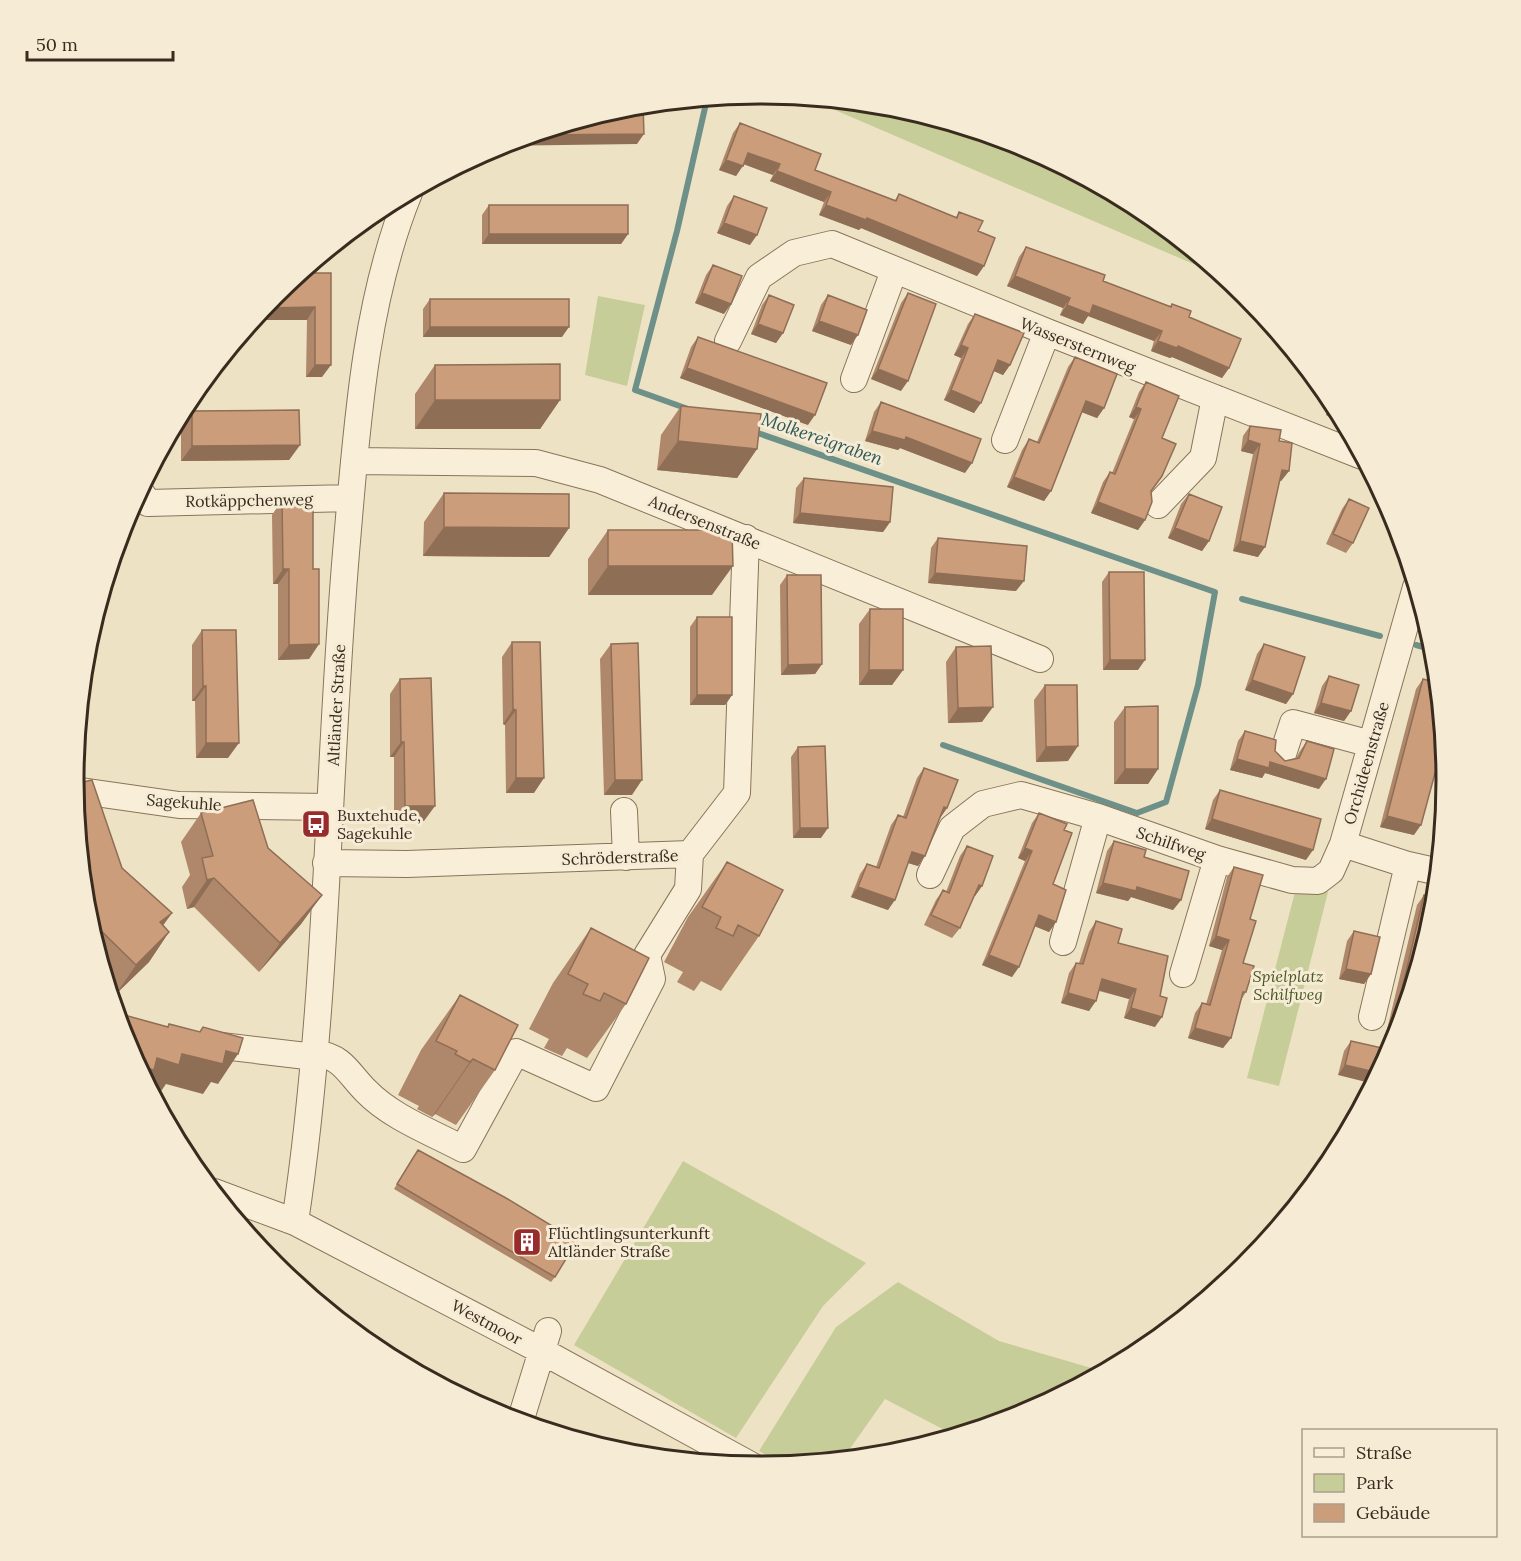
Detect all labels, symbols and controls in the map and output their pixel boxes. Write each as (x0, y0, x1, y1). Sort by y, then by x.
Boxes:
scale bar (27, 24, 172, 62)
text: 50 m (36, 33, 78, 56)
street label: Wassersternweg (1017, 313, 1140, 378)
water label: Molkereigraben (758, 407, 886, 470)
street label: Rotkäppchenweg (185, 489, 314, 511)
street label: Andersenstraße (645, 490, 764, 554)
street label: Altländer Straße (323, 643, 349, 767)
street label: Orchideenstraße (1339, 699, 1393, 827)
street label: Sagekuhle (146, 789, 223, 815)
place label: Buxtehude, Sagekuhle (337, 805, 421, 843)
bus stop icon: Buxtehude, Sagekuhle (300, 808, 332, 840)
street label: Schilfweg (1134, 822, 1209, 865)
street label: Schröderstraße (561, 845, 679, 869)
park label: Spielplatz Schilfweg (1252, 966, 1324, 1004)
place label: Flüchtlingsunterkunft Altländer Straße (547, 1223, 711, 1261)
building icon: Flüchtlingsunterkunft Altländer Straße (511, 1226, 543, 1258)
street label: Westmoor (448, 1295, 526, 1349)
legend (1302, 1429, 1497, 1537)
text: Straße (1356, 1441, 1412, 1464)
text: Park (1356, 1471, 1394, 1494)
text: Gebäude (1356, 1501, 1431, 1524)

